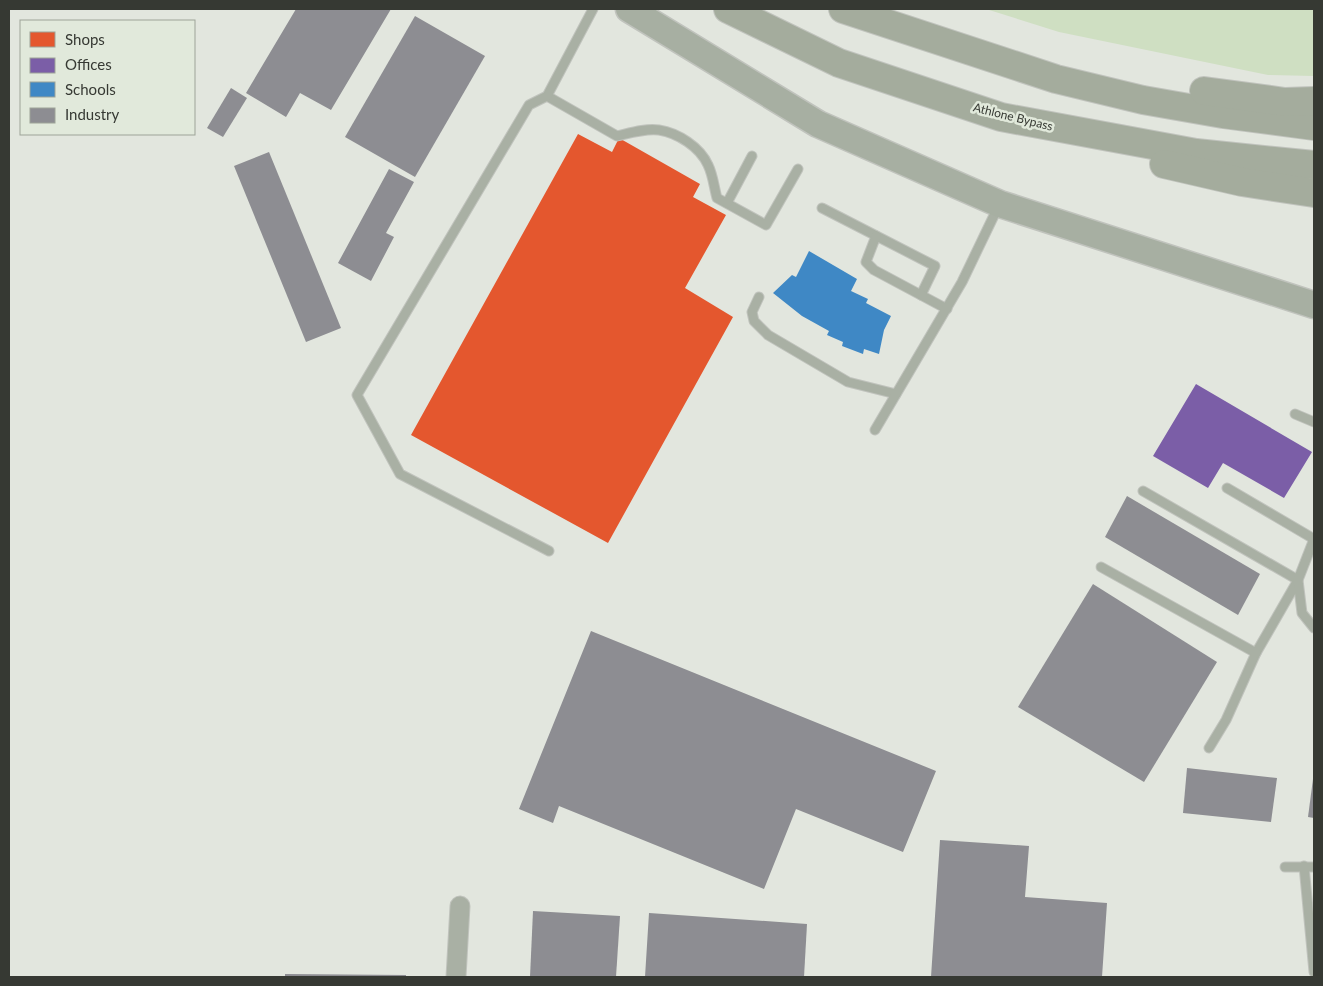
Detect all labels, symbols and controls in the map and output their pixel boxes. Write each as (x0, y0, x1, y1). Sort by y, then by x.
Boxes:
legend (20, 20, 195, 135)
text: Shops (65, 30, 105, 48)
text: Offices (65, 55, 112, 73)
text: Schools (65, 80, 116, 98)
street label: Athlone Bypass (972, 99, 1054, 134)
text: Industry (65, 105, 120, 123)

